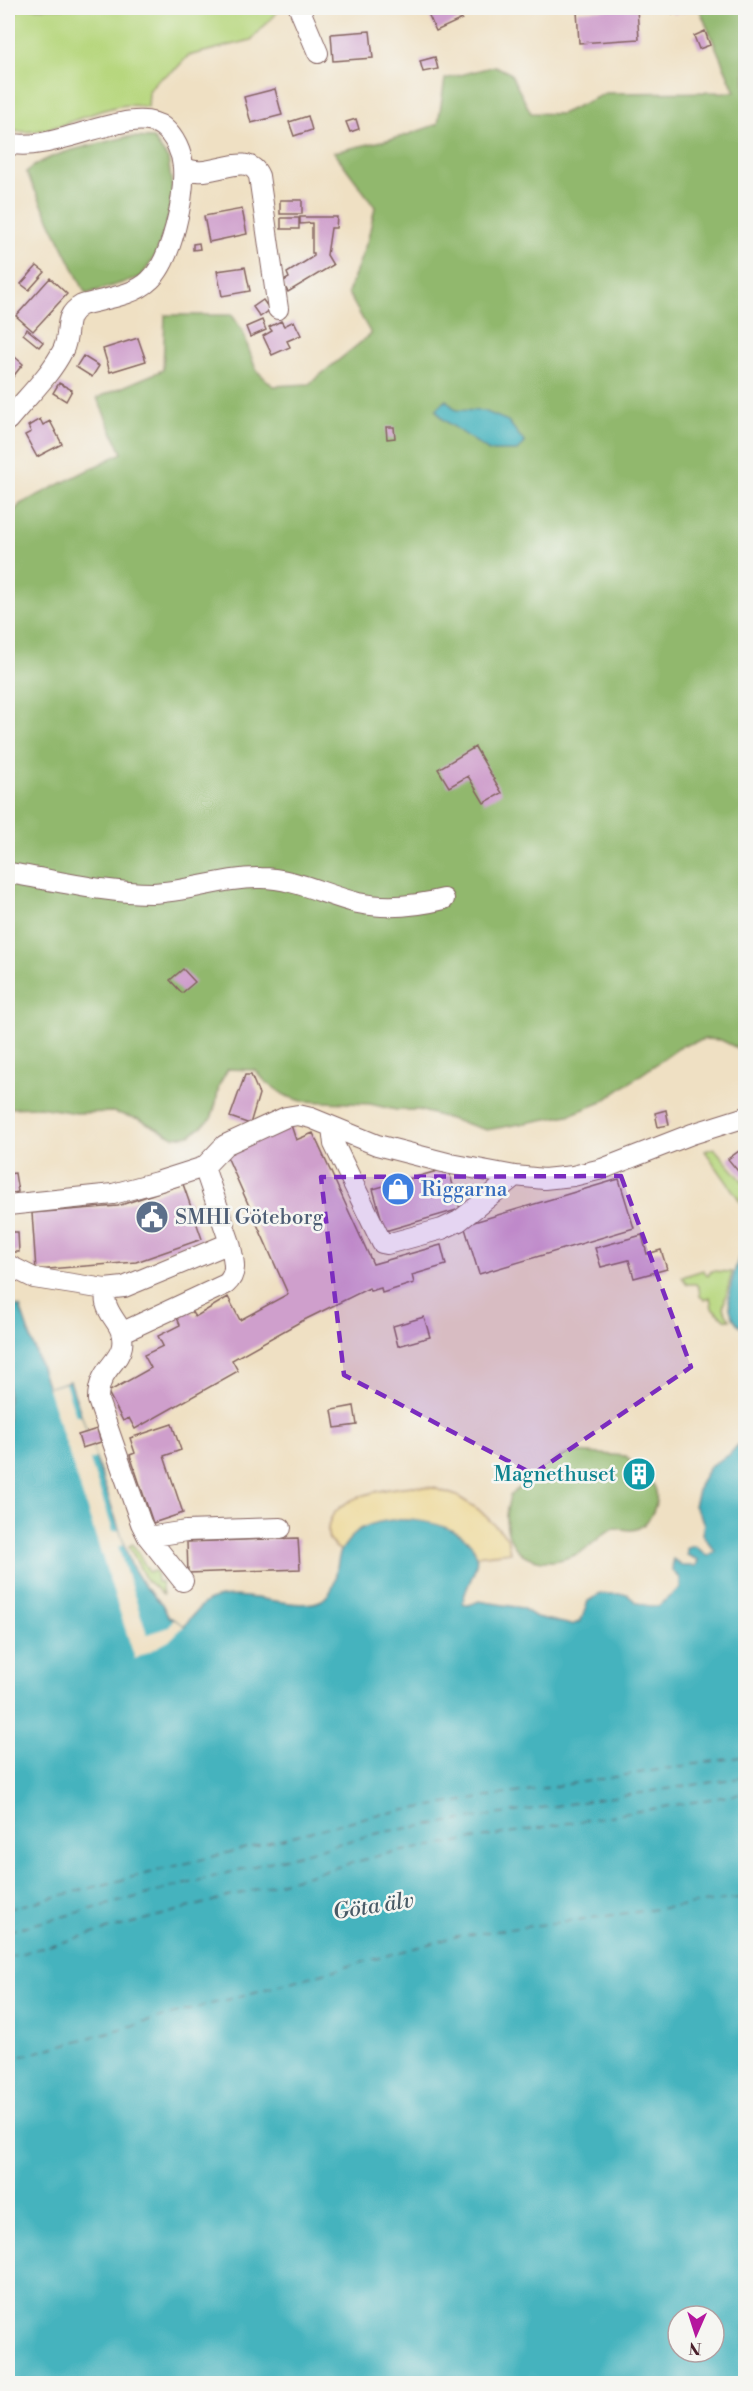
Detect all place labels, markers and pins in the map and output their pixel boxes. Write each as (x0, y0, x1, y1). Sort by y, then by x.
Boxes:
shop icon: Riggarna (380, 1171, 416, 1207)
place label: Riggarna (421, 1177, 508, 1203)
public building icon: SMHI Göteborg (134, 1199, 170, 1235)
place label: SMHI Göteborg (175, 1205, 323, 1231)
building icon: Magnethuset (621, 1456, 657, 1492)
place label: Magnethuset (493, 1462, 617, 1488)

